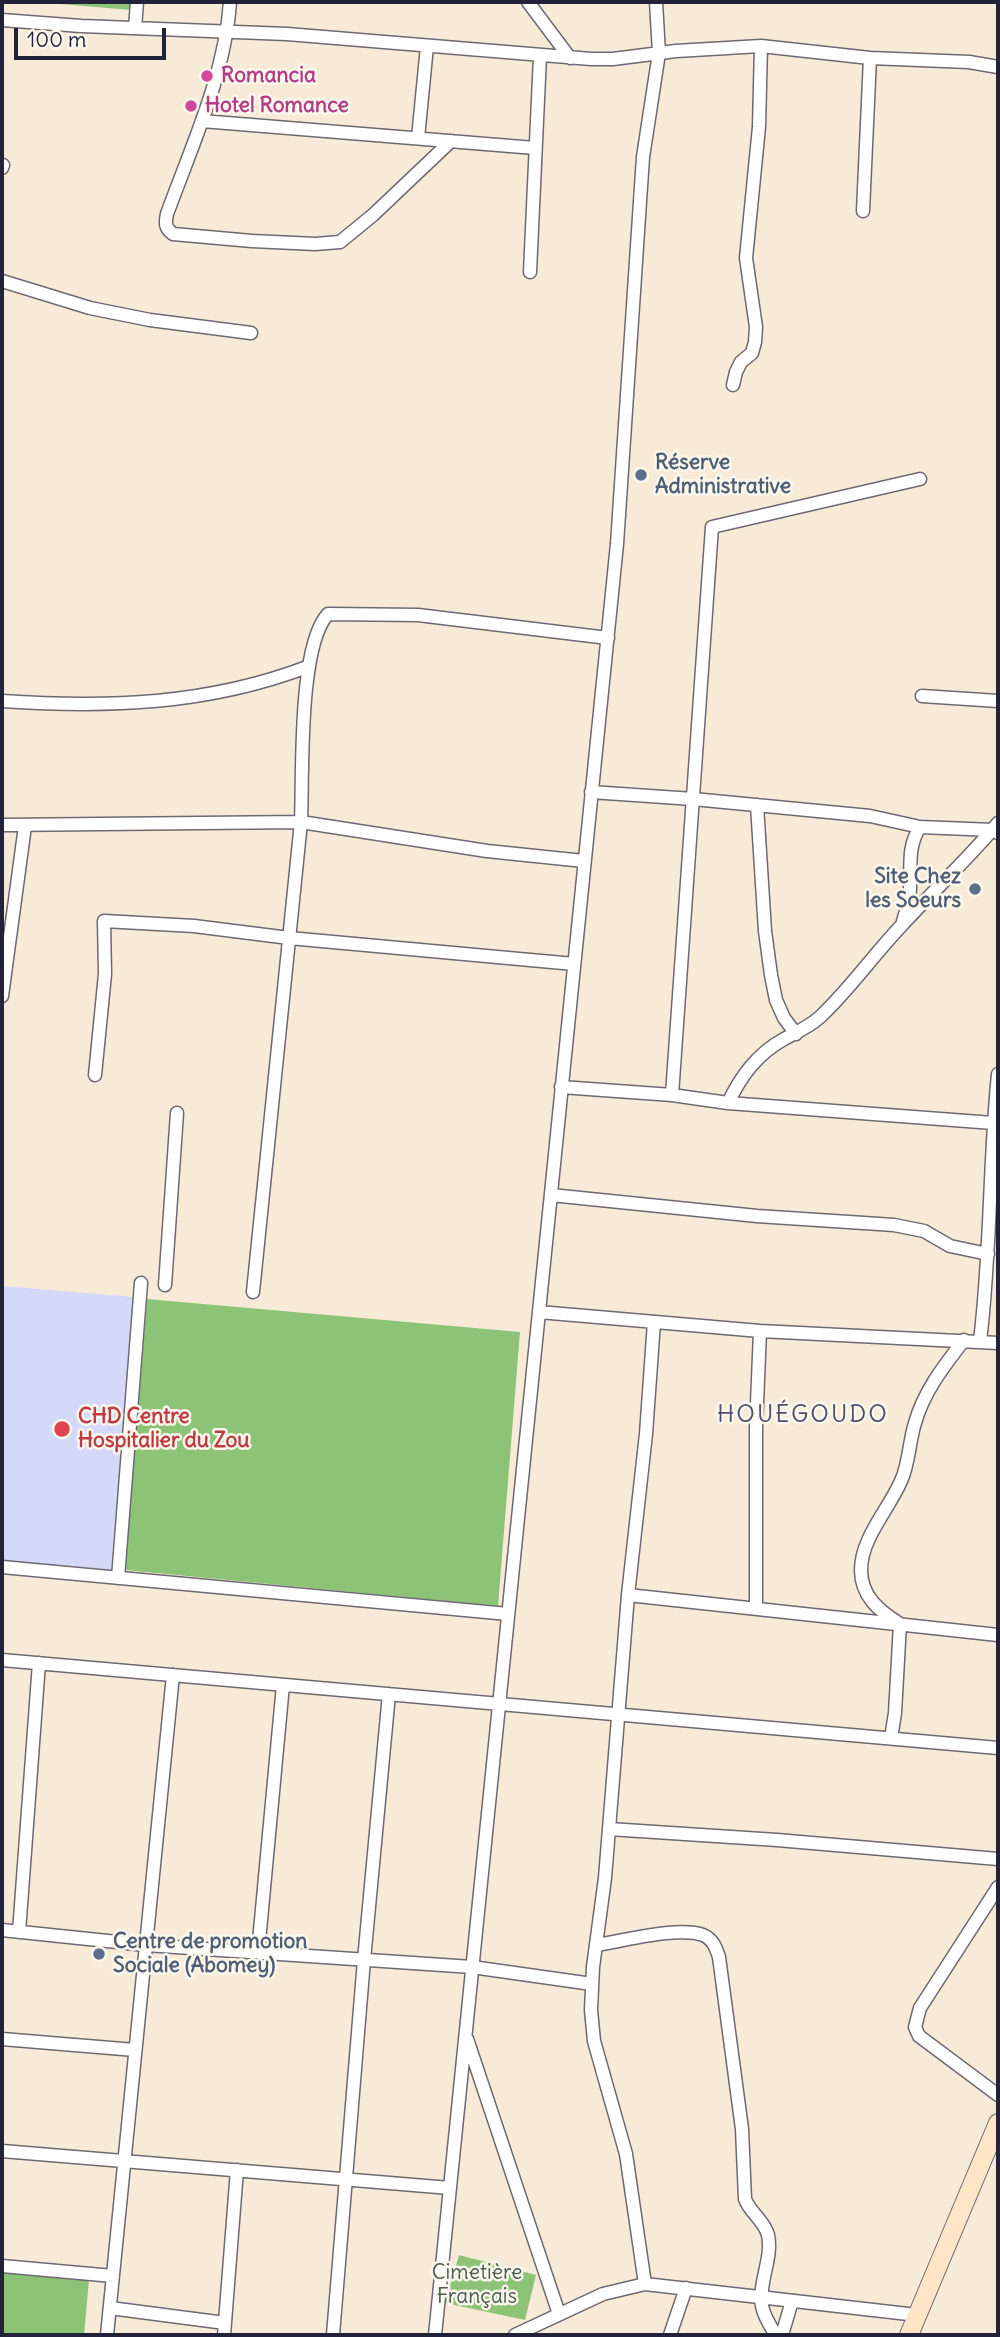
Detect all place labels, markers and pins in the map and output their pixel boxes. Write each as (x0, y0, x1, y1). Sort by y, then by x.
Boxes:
place label: Romancia (221, 63, 316, 89)
marker: Romancia (199, 68, 215, 84)
place label: Hotel Romance (205, 93, 349, 119)
marker: Hotel Romance (183, 98, 199, 114)
place label: Réserve Administrative (655, 450, 791, 500)
marker: Réserve Administrative (633, 467, 649, 483)
place label: Site Chez les Soeurs (865, 864, 961, 914)
marker: Site Chez les Soeurs (967, 881, 983, 897)
place label: CHD Centre Hospitalier du Zou (78, 1404, 250, 1454)
marker: CHD Centre Hospitalier du Zou (52, 1419, 72, 1439)
place label: Centre de promotion Sociale (Abomey) (113, 1929, 307, 1979)
marker: Centre de promotion Sociale (Abomey) (91, 1946, 107, 1962)

